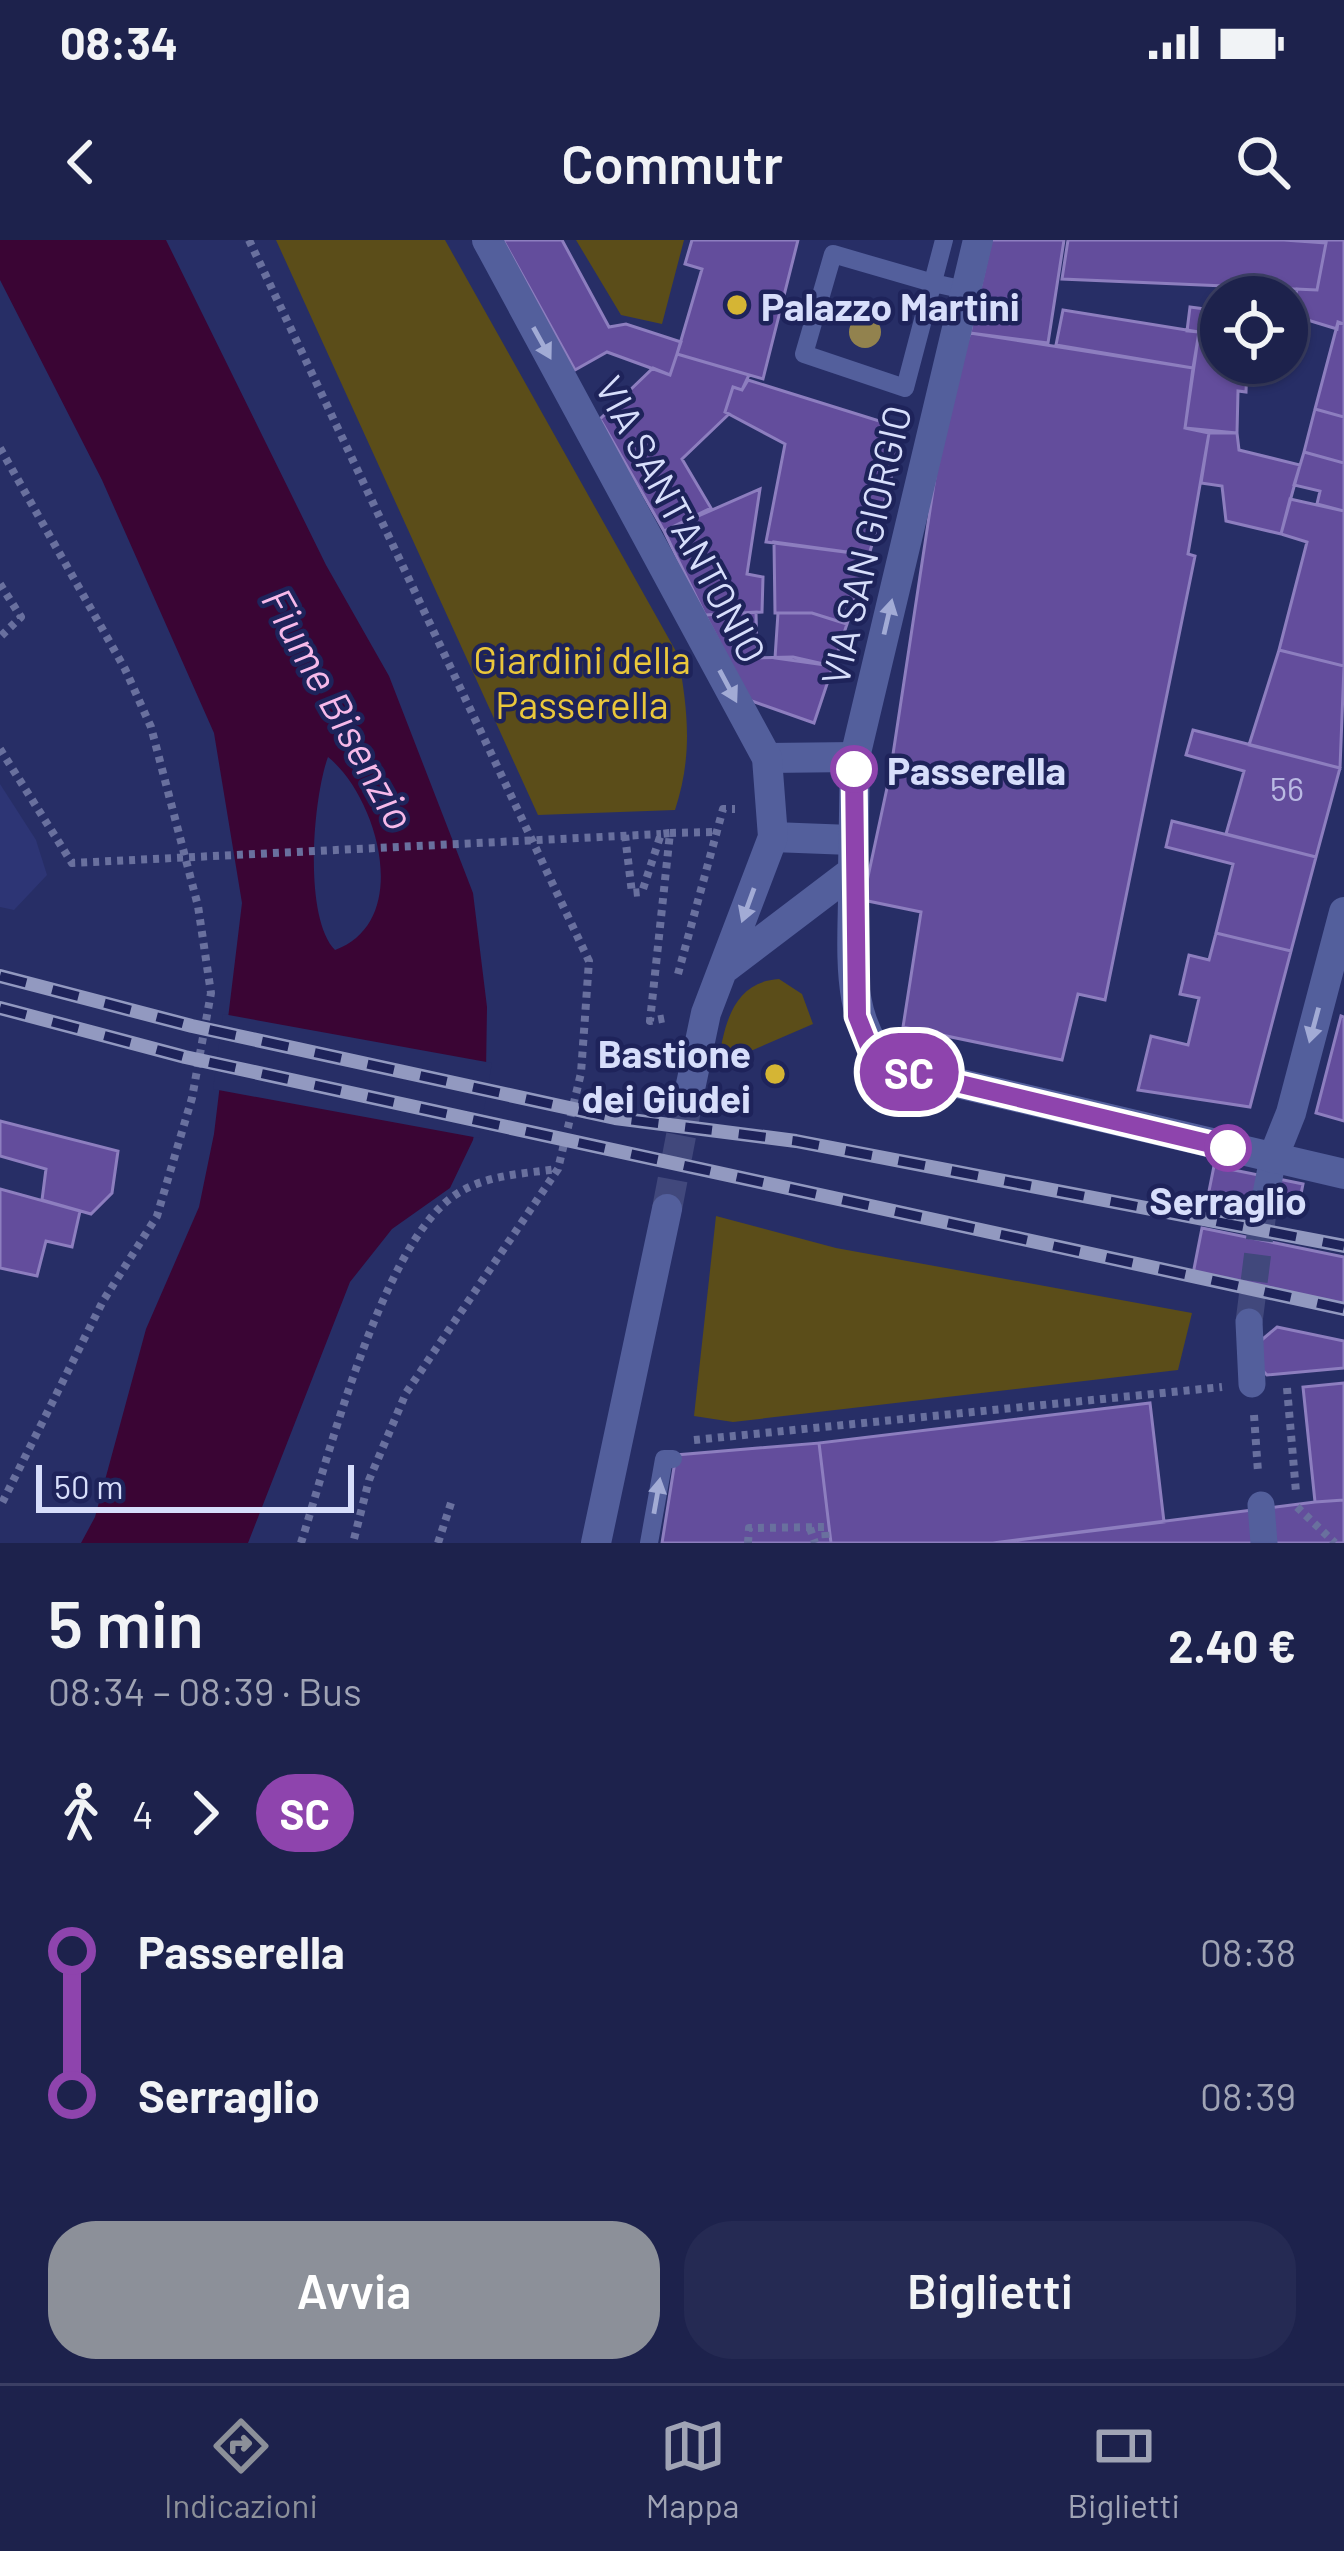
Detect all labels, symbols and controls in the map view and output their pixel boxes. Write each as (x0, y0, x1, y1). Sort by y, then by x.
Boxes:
text: 08:34 (60, 15, 178, 69)
icon: back (48, 129, 114, 195)
icon: search (1230, 129, 1296, 195)
text: Commutr (561, 130, 783, 195)
map controls (1200, 276, 1308, 384)
button: locate (1200, 276, 1308, 384)
place label: Palazzo Martini (761, 282, 1020, 329)
marker: Palazzo Martini (724, 292, 750, 318)
one-way arrow (531, 325, 552, 360)
street label: VIA SANT'ANTONIO (587, 368, 777, 670)
street label: VIA SAN GIORGIO (810, 401, 920, 689)
water label: Fiume Bisenzio (253, 578, 427, 838)
one-way arrow (879, 599, 898, 636)
park label: Giardini della Passerella (473, 635, 691, 727)
one-way arrow (718, 668, 738, 703)
place label: Passerella (887, 746, 1066, 793)
marker: Passerella (832, 747, 876, 791)
house number: 56 (1270, 768, 1304, 808)
one-way arrow (738, 888, 756, 924)
one-way arrow (1304, 1007, 1323, 1044)
place label: Bastione dei Giudei (582, 1029, 751, 1121)
line badge: SC (855, 1033, 963, 1111)
text: SC (884, 1047, 934, 1097)
marker: Bastione dei Giudei (762, 1061, 788, 1087)
marker: Serraglio (1206, 1126, 1250, 1170)
place label: Serraglio (1149, 1176, 1307, 1223)
scale bar (36, 1459, 354, 1512)
text: 50 m (54, 1466, 124, 1506)
one-way arrow (649, 1477, 667, 1515)
text: 5 min (48, 1582, 204, 1661)
text: 2.40 € (1168, 1618, 1296, 1672)
text: 08:34 – 08:39 · Bus (48, 1667, 362, 1714)
icon: walk (48, 1780, 114, 1846)
icon: forward (172, 1780, 238, 1846)
text: SC (280, 1788, 330, 1838)
text: 4 (132, 1790, 154, 1837)
text: Passerella (138, 1924, 345, 1978)
text: 08:38 (1200, 1928, 1296, 1975)
text: Serraglio (138, 2068, 320, 2122)
text: 08:39 (1200, 2072, 1296, 2119)
button: Avvia (48, 2221, 660, 2359)
button: Biglietti (684, 2221, 1296, 2359)
tab: Indicazioni (164, 2413, 318, 2525)
tab: Mappa (646, 2413, 740, 2525)
tab: Biglietti (1067, 2413, 1180, 2525)

